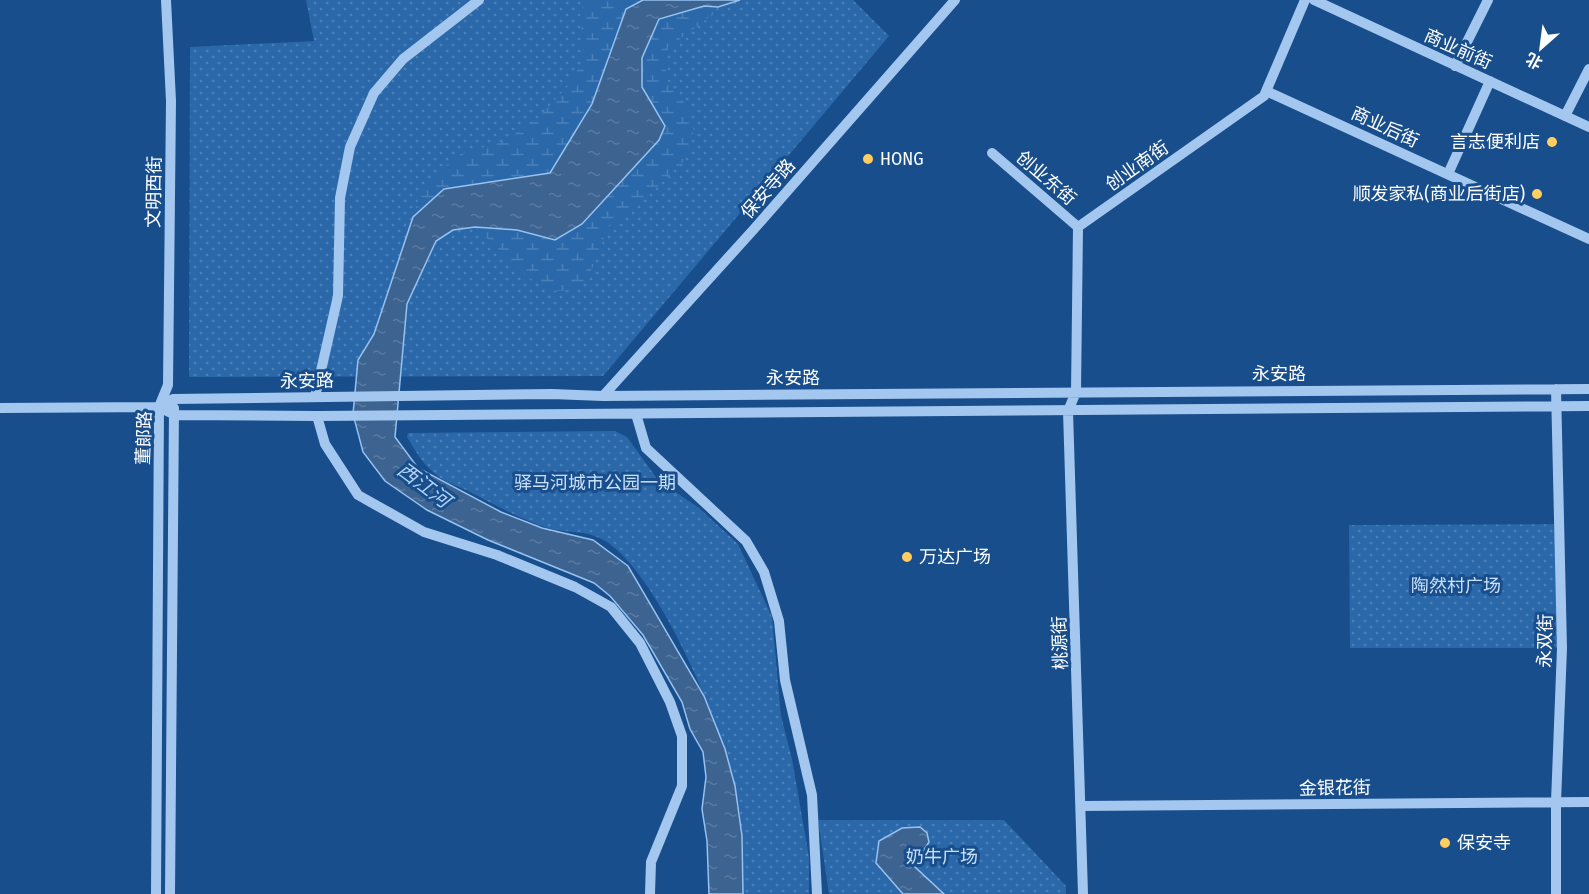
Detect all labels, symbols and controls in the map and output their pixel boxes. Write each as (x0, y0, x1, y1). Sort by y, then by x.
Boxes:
north arrow (1511, 18, 1571, 78)
street label: 商业前街 (1421, 24, 1495, 74)
text: 北 (1523, 49, 1546, 73)
street label: 商业后街 (1348, 102, 1422, 152)
place label: 言志便利店 (1450, 131, 1540, 153)
marker: 言志便利店 (1545, 135, 1559, 149)
street label: 创业南街 (1101, 136, 1173, 196)
street label: 创业东街 (1012, 146, 1080, 210)
place label: HONG (880, 148, 923, 170)
marker: HONG (861, 152, 875, 166)
street label: 保安寺路 (736, 155, 800, 223)
street label: 文明西街 (142, 156, 166, 228)
place label: 顺发家私(商业后街店) (1352, 183, 1525, 205)
marker: 顺发家私(商业后街店) (1530, 187, 1544, 201)
street label: 永安路 (1252, 363, 1306, 385)
street label: 永安路 (766, 367, 820, 389)
street label: 永安路 (280, 370, 334, 392)
street label: 董郞路 (132, 411, 156, 465)
water label: 西江河 (393, 457, 458, 515)
park label: 驿马河城市公园一期 (514, 472, 676, 494)
place label: 万达广场 (919, 546, 991, 568)
marker: 万达广场 (900, 550, 914, 564)
park label: 陶然村广场 (1411, 575, 1501, 597)
street label: 永双街 (1534, 614, 1556, 668)
street label: 桃源街 (1048, 616, 1072, 670)
street label: 金银花街 (1299, 776, 1371, 800)
place label: 保安寺 (1457, 832, 1511, 854)
marker: 保安寺 (1438, 836, 1452, 850)
park label: 奶牛广场 (906, 846, 978, 868)

